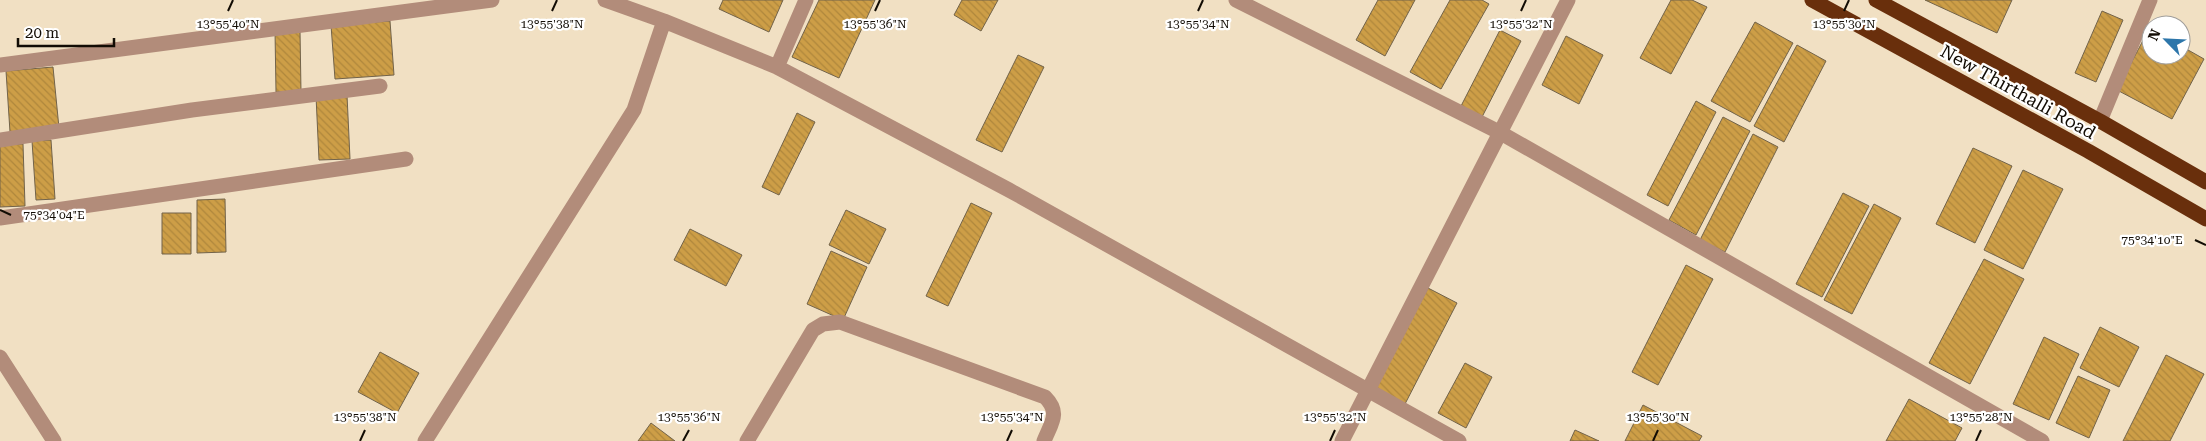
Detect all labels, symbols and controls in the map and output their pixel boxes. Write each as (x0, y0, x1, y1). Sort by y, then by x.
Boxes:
scale bar (18, 15, 114, 47)
north arrow (2141, 15, 2191, 65)
text: 13°55'40"N (196, 17, 260, 31)
text: 13°55'38"N (520, 17, 584, 31)
text: 13°55'36"N (843, 17, 907, 31)
text: 13°55'34"N (1166, 17, 1230, 31)
text: 13°55'32"N (1489, 17, 1553, 31)
text: 13°55'30"N (1812, 17, 1876, 31)
text: 20 m (25, 24, 60, 42)
text: N (2145, 26, 2164, 43)
street label: New Thirthalli Road (1937, 40, 2100, 143)
text: 75°34'04"E (23, 208, 85, 222)
text: 75°34'10"E (2121, 233, 2183, 247)
text: 13°55'38"N (333, 410, 397, 424)
text: 13°55'36"N (657, 410, 721, 424)
text: 13°55'34"N (980, 410, 1044, 424)
text: 13°55'32"N (1303, 410, 1367, 424)
text: 13°55'30"N (1626, 410, 1690, 424)
text: 13°55'28"N (1949, 410, 2013, 424)

